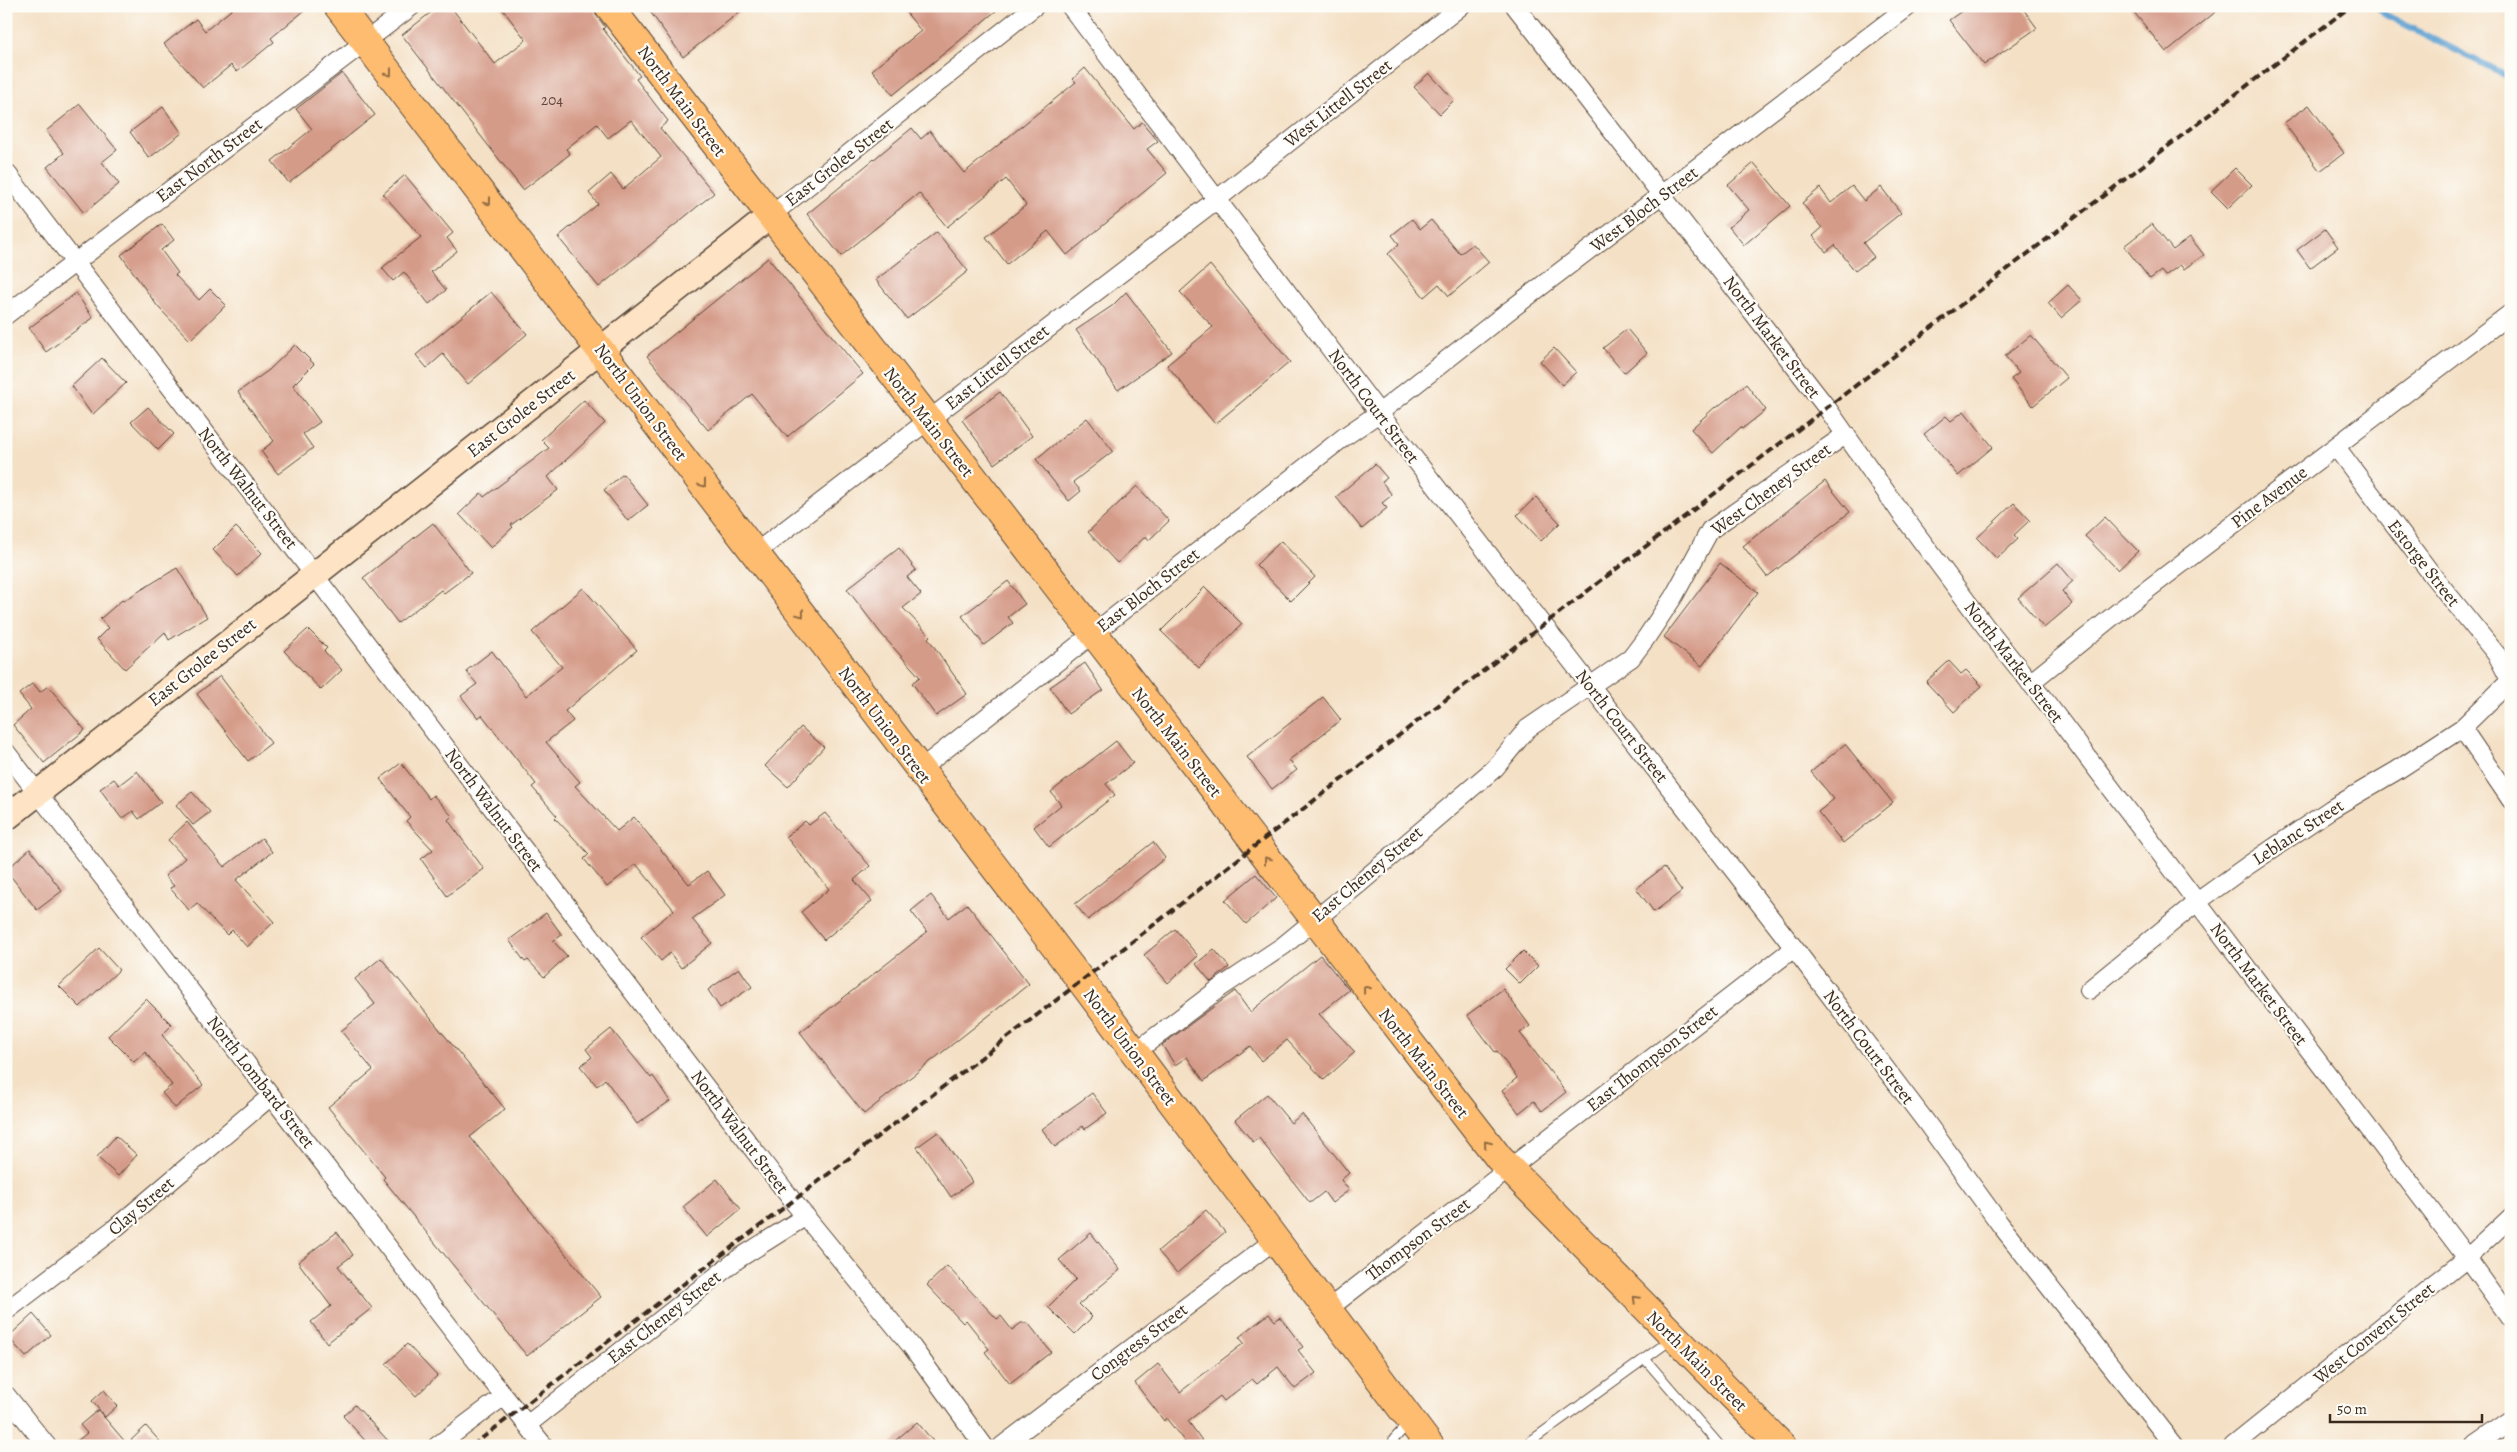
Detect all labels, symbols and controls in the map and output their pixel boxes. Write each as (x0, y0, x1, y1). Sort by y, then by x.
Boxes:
street label: North Main Street (632, 40, 732, 162)
street label: West Littell Street (1278, 53, 1397, 153)
one-way arrow (384, 67, 392, 76)
house number: 204 (541, 90, 563, 110)
street label: East North Street (151, 112, 267, 208)
street label: East Grolee Street (780, 112, 898, 212)
street label: West Bloch Street (1584, 160, 1703, 258)
one-way arrow (482, 196, 491, 206)
street label: North Market Street (1718, 271, 1826, 403)
street label: East Littell Street (940, 319, 1054, 415)
street label: North Union Street (589, 338, 693, 466)
street label: North Court Street (1323, 344, 1425, 468)
street label: North Main Street (878, 362, 980, 482)
street label: East Grolee Street (462, 363, 580, 463)
street label: North Walnut Street (193, 422, 303, 554)
street label: West Cheney Street (1705, 437, 1836, 541)
street label: Pine Avenue (2226, 460, 2312, 534)
one-way arrow (697, 478, 705, 487)
street label: Estorge Street (2382, 514, 2466, 612)
street label: East Bloch Street (1092, 542, 1205, 638)
street label: North Market Street (1959, 596, 2069, 728)
one-way arrow (795, 608, 803, 617)
street label: East Grolee Street (143, 612, 261, 712)
street label: North Union Street (833, 661, 937, 789)
street label: North Court Street (1570, 664, 1674, 788)
street label: North Main Street (1126, 682, 1228, 802)
street label: North Walnut Street (440, 743, 548, 877)
street label: Leblanc Street (2248, 793, 2348, 871)
street label: East Cheney Street (1306, 820, 1428, 928)
one-way arrow (1265, 857, 1273, 866)
street label: North Market Street (2205, 918, 2313, 1050)
street label: North Union Street (1078, 983, 1182, 1111)
one-way arrow (1363, 985, 1372, 995)
street label: North Court Street (1818, 985, 1920, 1109)
street label: East Thompson Street (1581, 999, 1723, 1117)
street label: North Main Street (1373, 1003, 1475, 1123)
street label: North Lombard Street (202, 1011, 320, 1153)
street label: North Walnut Street (686, 1065, 794, 1199)
one-way arrow (1484, 1141, 1493, 1150)
street label: Clay Street (103, 1171, 179, 1241)
street label: Thompson Street (1361, 1192, 1475, 1286)
street label: East Cheney Street (602, 1265, 726, 1369)
street label: West Convent Street (2308, 1277, 2440, 1390)
one-way arrow (1633, 1296, 1642, 1305)
street label: Congress Street (1086, 1298, 1193, 1386)
street label: North Main Street (1641, 1305, 1753, 1417)
scale bar (2330, 1392, 2482, 1424)
text: 50 m (2337, 1399, 2367, 1419)

